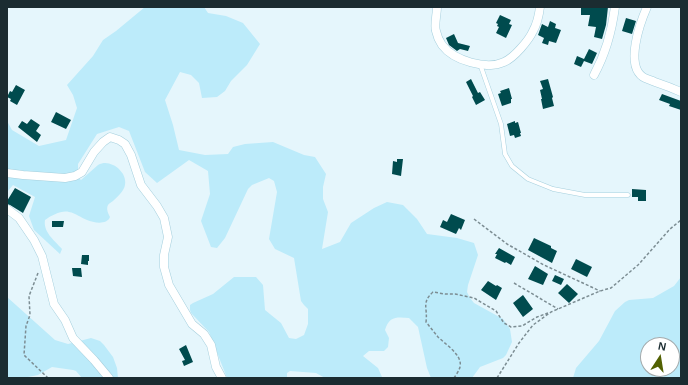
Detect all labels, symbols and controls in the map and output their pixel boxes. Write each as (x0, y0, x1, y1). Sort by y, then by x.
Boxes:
north arrow (640, 337, 680, 377)
text: N (657, 340, 667, 353)

